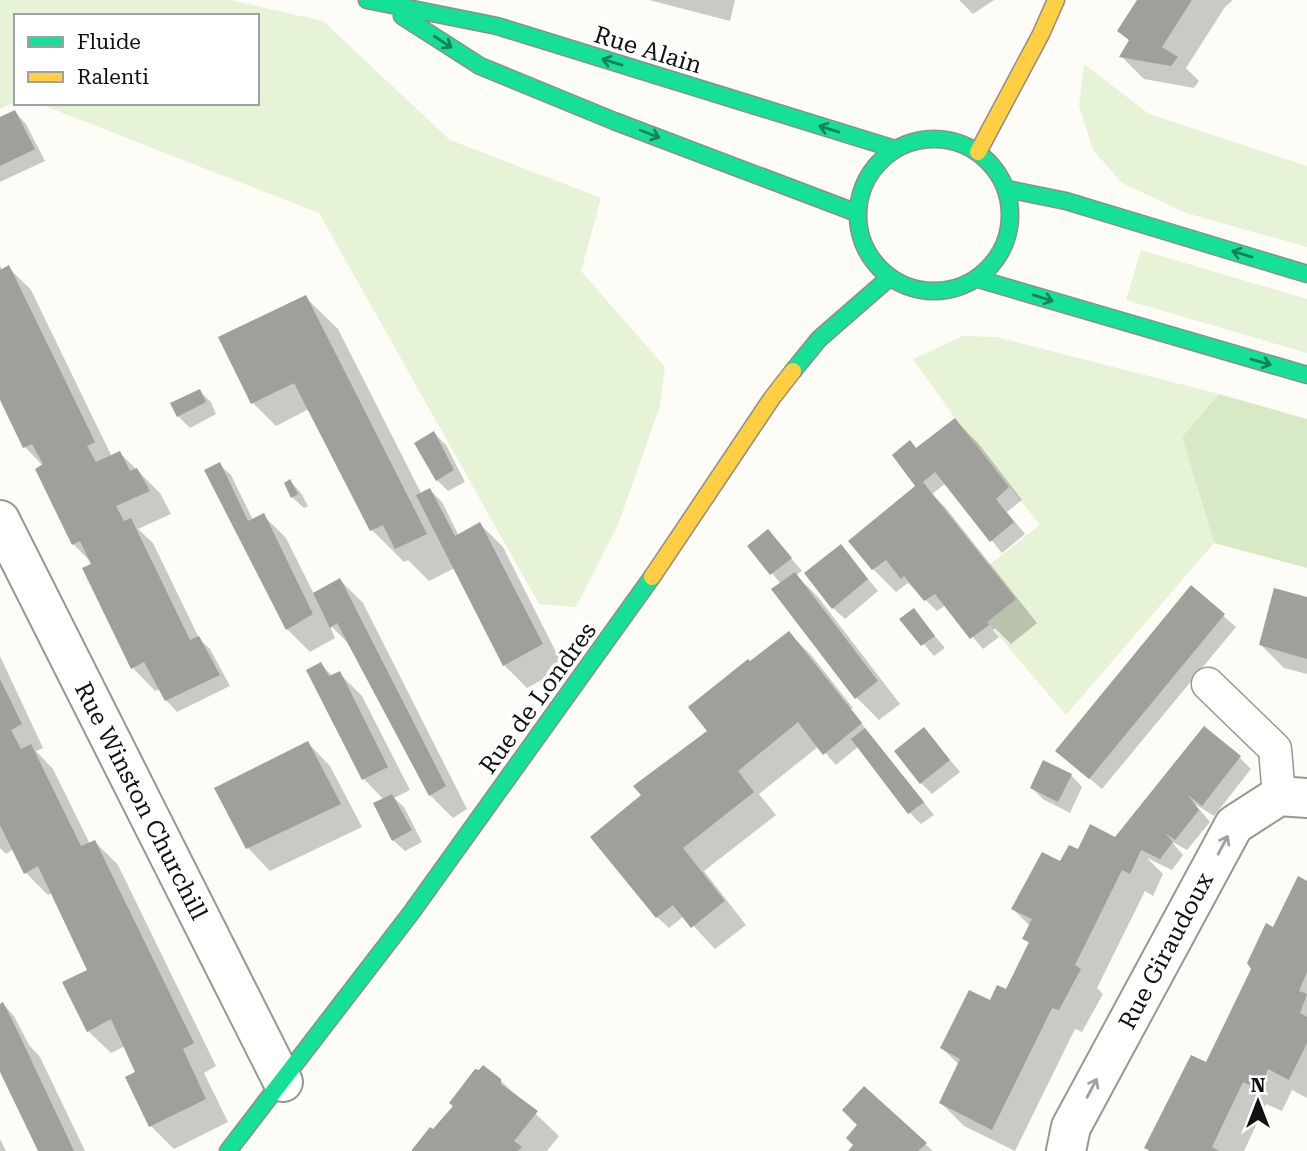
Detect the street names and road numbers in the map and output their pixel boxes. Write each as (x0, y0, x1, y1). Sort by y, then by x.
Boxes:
street label: Rue Alain (591, 20, 705, 80)
street label: Rue de Londres (474, 617, 602, 779)
street label: Rue Winston Churchill (69, 678, 213, 924)
street label: Rue Giraudoux (1113, 868, 1219, 1034)

